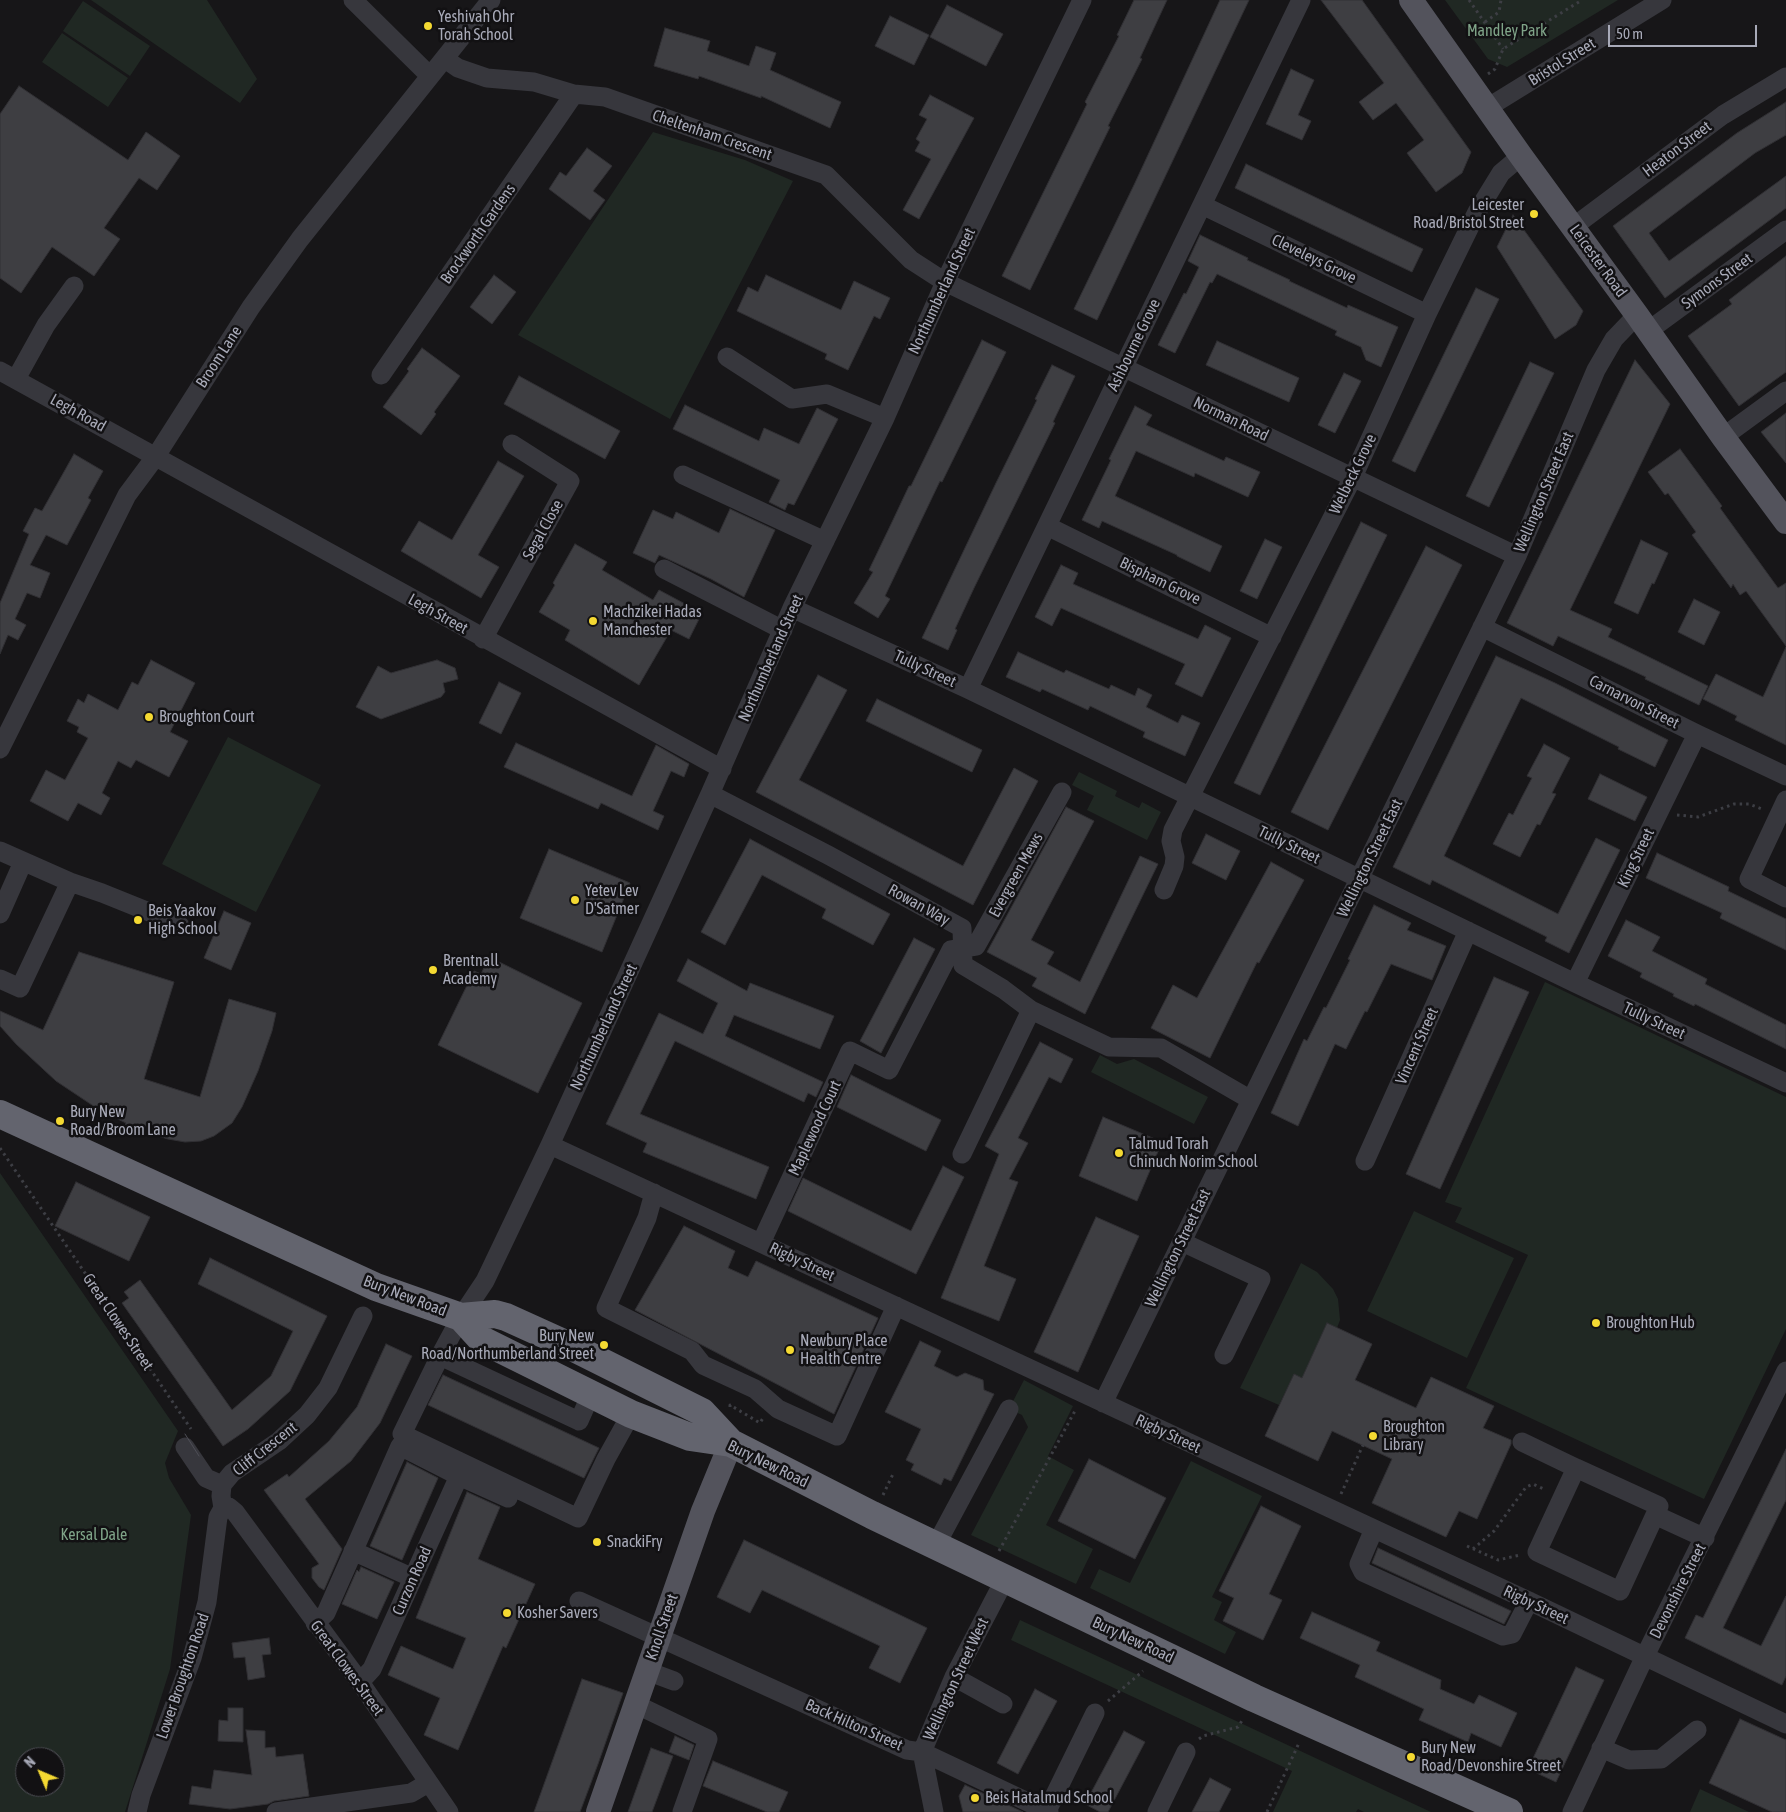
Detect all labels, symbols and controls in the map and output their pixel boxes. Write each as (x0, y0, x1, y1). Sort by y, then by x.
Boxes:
place label: Yeshivah Ohr Torah School (438, 7, 514, 45)
scale bar (1611, 15, 1760, 47)
marker: Yeshivah Ohr Torah School (422, 20, 434, 32)
park label: Mandley Park (1467, 21, 1547, 41)
text: 50 m (1616, 25, 1643, 42)
street label: Bristol Street (1525, 34, 1599, 90)
street label: Cheltenham Crescent (650, 106, 774, 164)
street label: Heaton Street (1639, 117, 1715, 181)
street label: Brockworth Gardens (436, 180, 520, 288)
place label: Leicester Road/Bristol Street (1413, 195, 1524, 233)
marker: Leicester Road/Bristol Street (1528, 208, 1540, 220)
street label: Leicester Road (1565, 221, 1631, 301)
street label: Northumberland Street (904, 225, 980, 357)
street label: Cleveleys Grove (1268, 230, 1360, 288)
street label: Symons Street (1678, 249, 1756, 313)
street label: Ashbourne Grove (1103, 296, 1165, 394)
street label: Broom Lane (192, 323, 246, 391)
street label: Legh Road (47, 390, 109, 436)
street label: Norman Road (1190, 393, 1272, 445)
street label: Wellington Street East (1510, 429, 1578, 555)
street label: Welbeck Grove (1325, 431, 1381, 517)
street label: Segal Close (519, 496, 567, 564)
street label: Bispham Grove (1116, 553, 1204, 609)
street label: Legh Street (405, 590, 471, 638)
street label: Northumberland Street (734, 592, 808, 724)
place label: Machzikei Hadas Manchester (603, 602, 702, 640)
marker: Machzikei Hadas Manchester (587, 615, 599, 627)
street label: Tully Street (891, 646, 959, 692)
street label: Carnarvon Street (1586, 671, 1682, 733)
place label: Broughton Court (159, 707, 255, 727)
marker: Broughton Court (143, 711, 155, 723)
street label: Wellington Street East (1333, 796, 1407, 920)
street label: Tully Street (1255, 822, 1323, 868)
street label: King Street (1613, 825, 1659, 891)
street label: Evergreen Mews (985, 829, 1047, 921)
street label: Rowan Way (885, 880, 953, 930)
place label: Yetev Lev D'Satmer (585, 881, 639, 919)
marker: Yetev Lev D'Satmer (569, 894, 581, 906)
place label: Beis Yaakov High School (148, 901, 217, 939)
marker: Beis Yaakov High School (132, 914, 144, 926)
place label: Brentnall Academy (443, 951, 499, 989)
street label: Northumberland Street (566, 961, 642, 1093)
marker: Brentnall Academy (427, 964, 439, 976)
street label: Tully Street (1620, 998, 1688, 1044)
street label: Vincent Street (1392, 1005, 1442, 1087)
street label: Maplewood Court (785, 1077, 845, 1179)
place label: Bury New Road/Broom Lane (70, 1102, 176, 1140)
marker: Bury New Road/Broom Lane (54, 1115, 66, 1127)
place label: Talmud Torah Chinuch Norim School (1129, 1134, 1258, 1172)
marker: Talmud Torah Chinuch Norim School (1113, 1147, 1125, 1159)
street label: Wellington Street East (1141, 1186, 1215, 1310)
street label: Rigby Street (766, 1239, 838, 1285)
street label: Great Clowes Street (78, 1270, 158, 1374)
street label: Bury New Road (361, 1271, 449, 1321)
place label: Broughton Hub (1606, 1313, 1695, 1333)
marker: Broughton Hub (1590, 1317, 1602, 1329)
place label: Bury New Road/Northumberland Street (421, 1326, 594, 1364)
place label: Newbury Place Health Centre (800, 1331, 888, 1369)
marker: Bury New Road/Northumberland Street (598, 1339, 610, 1351)
marker: Newbury Place Health Centre (784, 1344, 796, 1356)
street label: Rigby Street (1132, 1411, 1204, 1457)
place label: Broughton Library (1383, 1417, 1445, 1455)
street label: Cliff Crescent (229, 1418, 301, 1480)
marker: Broughton Library (1367, 1430, 1379, 1442)
street label: Bury New Road (724, 1436, 812, 1492)
park label: Kersal Dale (61, 1525, 127, 1545)
place label: SnackiFry (607, 1532, 663, 1552)
marker: SnackiFry (591, 1536, 603, 1548)
street label: Devonshire Street (1646, 1540, 1710, 1642)
street label: Curzon Road (388, 1544, 436, 1618)
street label: Rigby Street (1500, 1582, 1572, 1628)
street label: Knoll Street (642, 1591, 682, 1663)
place label: Kosher Savers (517, 1603, 598, 1623)
marker: Kosher Savers (501, 1607, 513, 1619)
street label: Lower Broughton Road (152, 1611, 214, 1741)
street label: Bury New Road (1089, 1613, 1177, 1667)
street label: Wellington Street West (919, 1615, 993, 1743)
street label: Great Clowes Street (306, 1617, 388, 1719)
street label: Back Hilton Street (802, 1695, 906, 1755)
place label: Bury New Road/Devonshire Street (1421, 1738, 1561, 1776)
north arrow (15, 1747, 65, 1797)
marker: Bury New Road/Devonshire Street (1405, 1751, 1417, 1763)
text: N (22, 1754, 39, 1771)
place label: Beis Hatalmud School (985, 1788, 1113, 1808)
marker: Beis Hatalmud School (969, 1792, 981, 1804)

